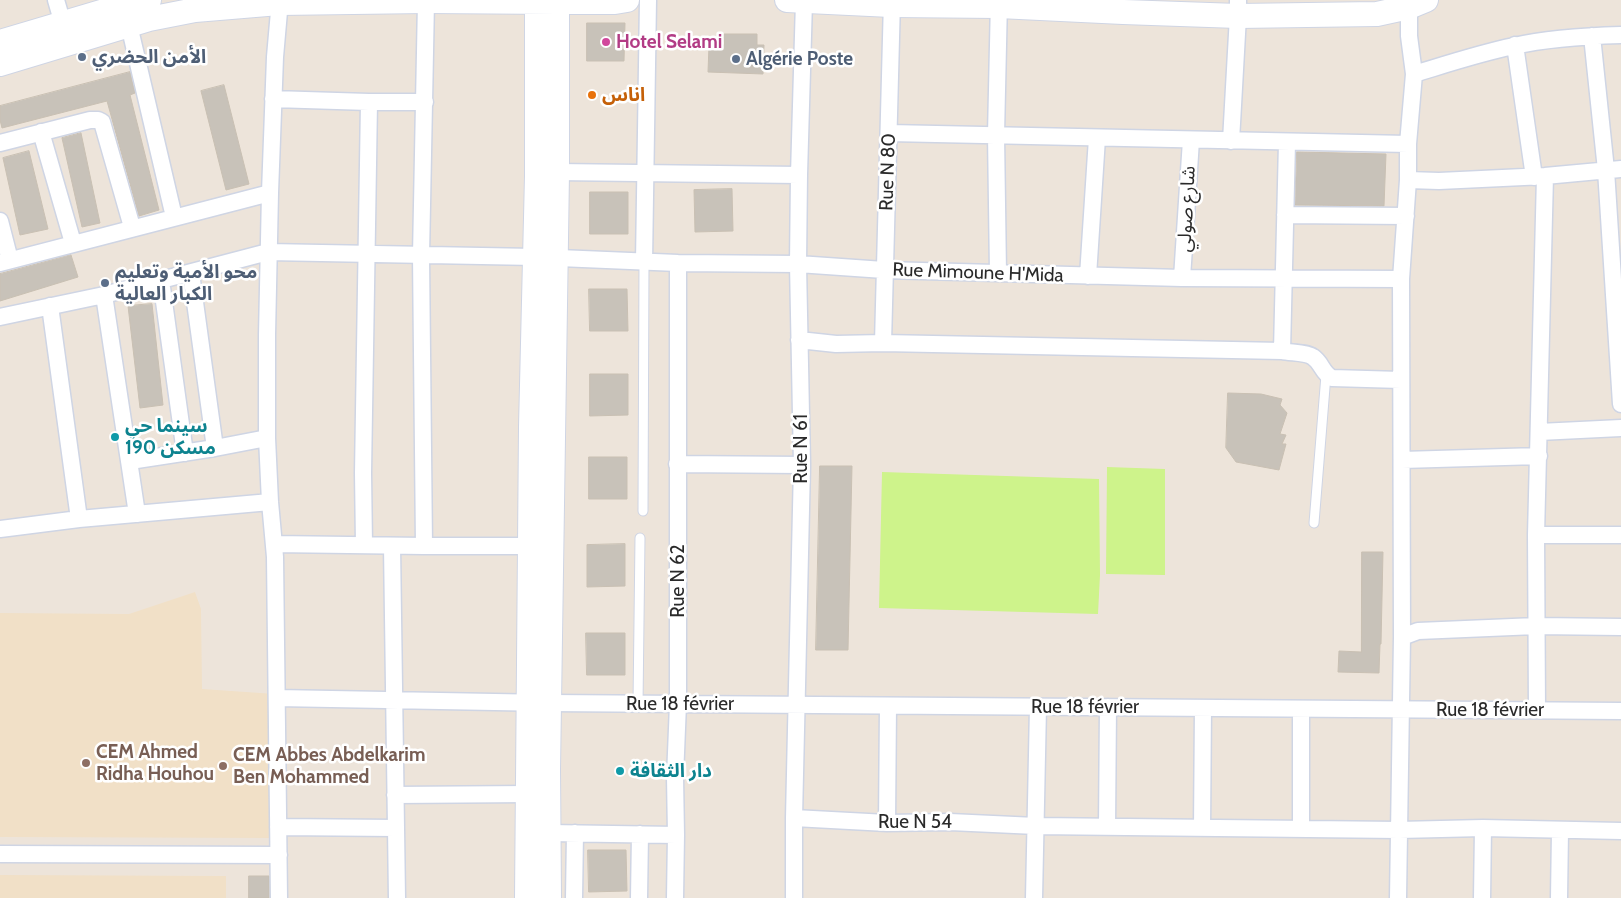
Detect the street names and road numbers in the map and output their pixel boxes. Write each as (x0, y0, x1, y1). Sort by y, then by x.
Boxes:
street label: Rue N 80 (875, 133, 901, 211)
street label: شارع صولي (1173, 165, 1201, 253)
street label: Rue Mimoune H'Mida (892, 259, 1064, 287)
street label: Rue N 61 (790, 414, 812, 484)
street label: Rue N 62 (667, 544, 689, 618)
street label: Rue 18 février (626, 693, 734, 715)
street label: Rue 18 février (1031, 696, 1139, 718)
street label: Rue 18 février (1436, 699, 1544, 721)
street label: Rue N 54 (878, 811, 952, 833)

